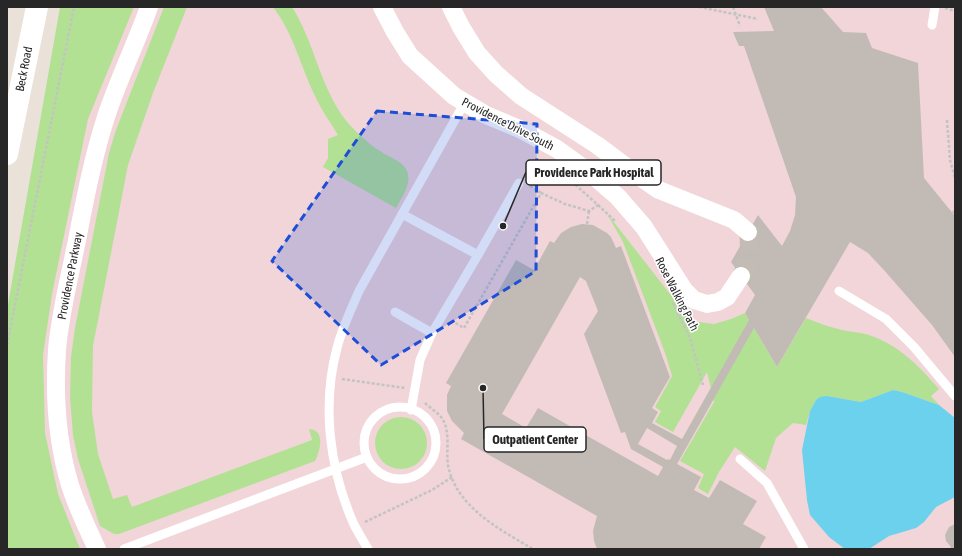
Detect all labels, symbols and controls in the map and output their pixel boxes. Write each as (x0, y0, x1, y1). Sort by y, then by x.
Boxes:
street label: Beck Road (13, 45, 35, 93)
street label: Providence Drive South (459, 95, 557, 153)
callout: Providence Park Hospital (526, 160, 661, 185)
text: Providence Park Hospital (534, 165, 654, 180)
street label: Providence Parkway (55, 231, 85, 321)
street label: Rose Walking Path (652, 255, 702, 333)
callout: Outpatient Center (484, 427, 586, 452)
text: Outpatient Center (492, 432, 579, 447)

